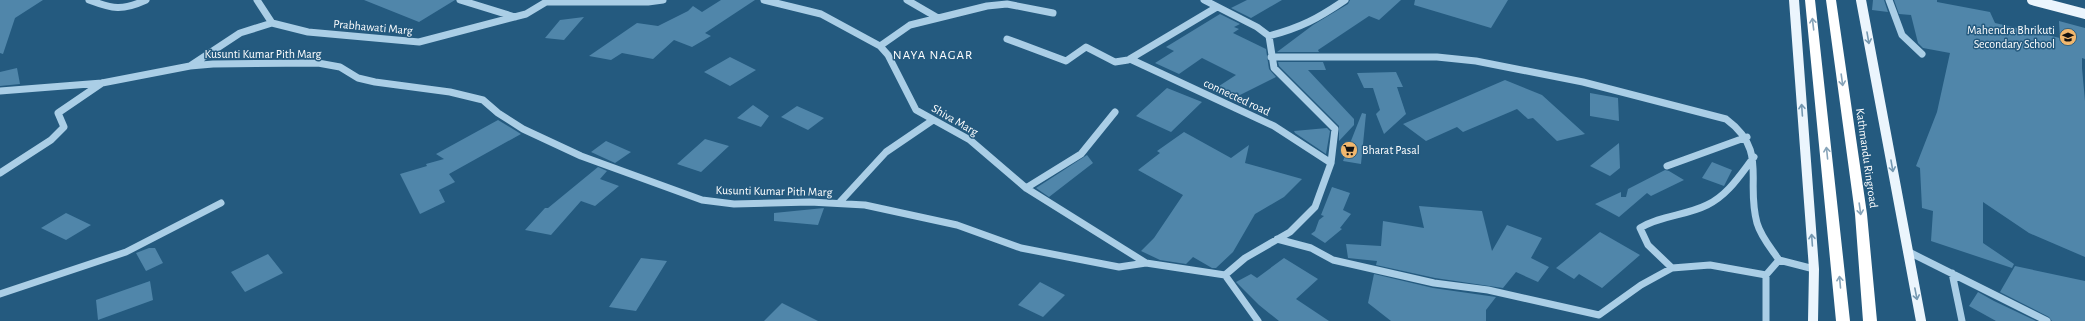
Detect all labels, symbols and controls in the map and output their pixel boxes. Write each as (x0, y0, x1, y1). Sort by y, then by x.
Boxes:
street label: Prabhawati Marg (333, 18, 413, 36)
one-way arrow (1809, 18, 1817, 31)
place label: Mahendra Bhrikuti Secondary School (1967, 24, 2055, 51)
school or university icon: Mahendra Bhrikuti Secondary School (2058, 27, 2078, 47)
one-way arrow (1865, 31, 1873, 44)
street label: Kusunti Kumar Pith Marg (205, 48, 322, 60)
district label: NAYA NAGAR (893, 49, 973, 62)
one-way arrow (1838, 73, 1846, 86)
street label: connected road (1202, 76, 1272, 118)
street label: Shiva Marg (930, 102, 980, 138)
one-way arrow (1799, 104, 1806, 117)
street label: Kathmandu Ringroad (1854, 107, 1880, 209)
supermarket icon: Bharat Pasal (1339, 140, 1359, 160)
place label: Bharat Pasal (1362, 144, 1420, 156)
one-way arrow (1823, 147, 1831, 160)
one-way arrow (1888, 159, 1896, 172)
street label: Kusunti Kumar Pith Marg (716, 184, 833, 198)
one-way arrow (1856, 202, 1864, 215)
one-way arrow (1808, 234, 1815, 247)
one-way arrow (1836, 276, 1843, 289)
one-way arrow (1912, 287, 1920, 300)

